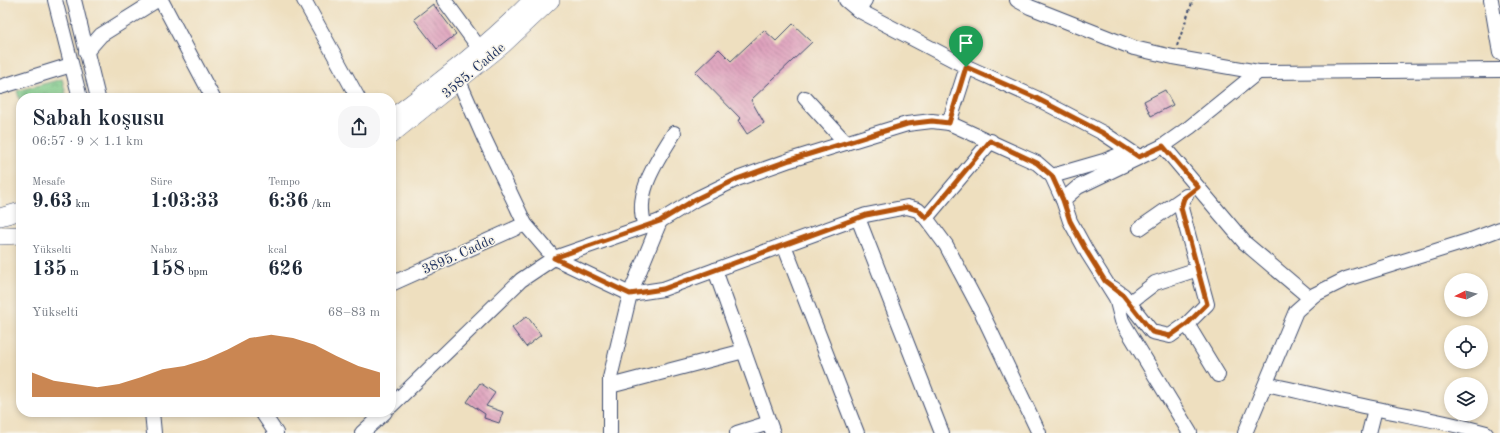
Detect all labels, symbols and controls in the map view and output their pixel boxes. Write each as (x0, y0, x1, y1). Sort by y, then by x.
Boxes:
pin (949, 26, 983, 67)
icon: arrive (955, 32, 977, 54)
street label: 3585. Cadde (439, 40, 508, 101)
button: share (338, 106, 380, 148)
text: Sabah koşusu (32, 108, 165, 130)
text: 06:57 · 9 × 1.1 km (32, 135, 143, 148)
text: Mesafe (32, 177, 65, 188)
text: Süre (150, 177, 172, 188)
text: Tempo (268, 177, 300, 188)
text: 9.63 (32, 192, 72, 212)
text: 1:03:33 (150, 192, 219, 212)
text: 6:36 (268, 192, 308, 212)
text: km (72, 199, 90, 210)
text: /km (308, 199, 331, 210)
street label: 3895. Cadde (420, 233, 497, 277)
text: Yükselti (32, 245, 71, 256)
text: Nabız (150, 245, 177, 256)
text: kcal (268, 245, 287, 256)
text: 135 (32, 260, 67, 280)
text: 158 (150, 260, 185, 280)
text: 626 (268, 260, 303, 280)
text: m (67, 267, 79, 278)
text: bpm (185, 267, 208, 278)
north arrow (1444, 273, 1488, 317)
map controls (1444, 273, 1488, 421)
text: Yükselti (32, 306, 78, 319)
text: 68–83 m (328, 306, 380, 319)
button: locate (1444, 325, 1488, 369)
button: layers (1444, 377, 1488, 421)

